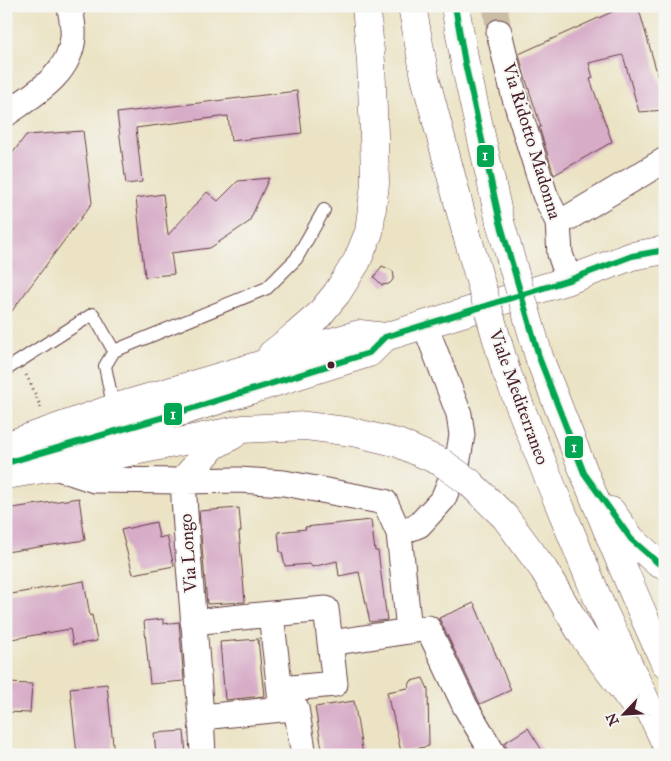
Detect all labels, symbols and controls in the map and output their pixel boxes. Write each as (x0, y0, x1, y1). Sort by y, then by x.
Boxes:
street label: Via Ridotto Madonna (497, 59, 566, 222)
line badge: 1 (476, 144, 495, 168)
text: 1 (482, 147, 488, 164)
street label: Viale Mediterraneo (484, 325, 554, 468)
unlabelled marker (326, 360, 336, 370)
line badge: 1 (163, 402, 183, 426)
text: 1 (170, 406, 176, 423)
line badge: 1 (564, 435, 584, 459)
text: 1 (571, 439, 577, 456)
street label: Via Longo (174, 513, 203, 594)
north arrow (598, 688, 648, 738)
text: N (602, 710, 623, 728)

